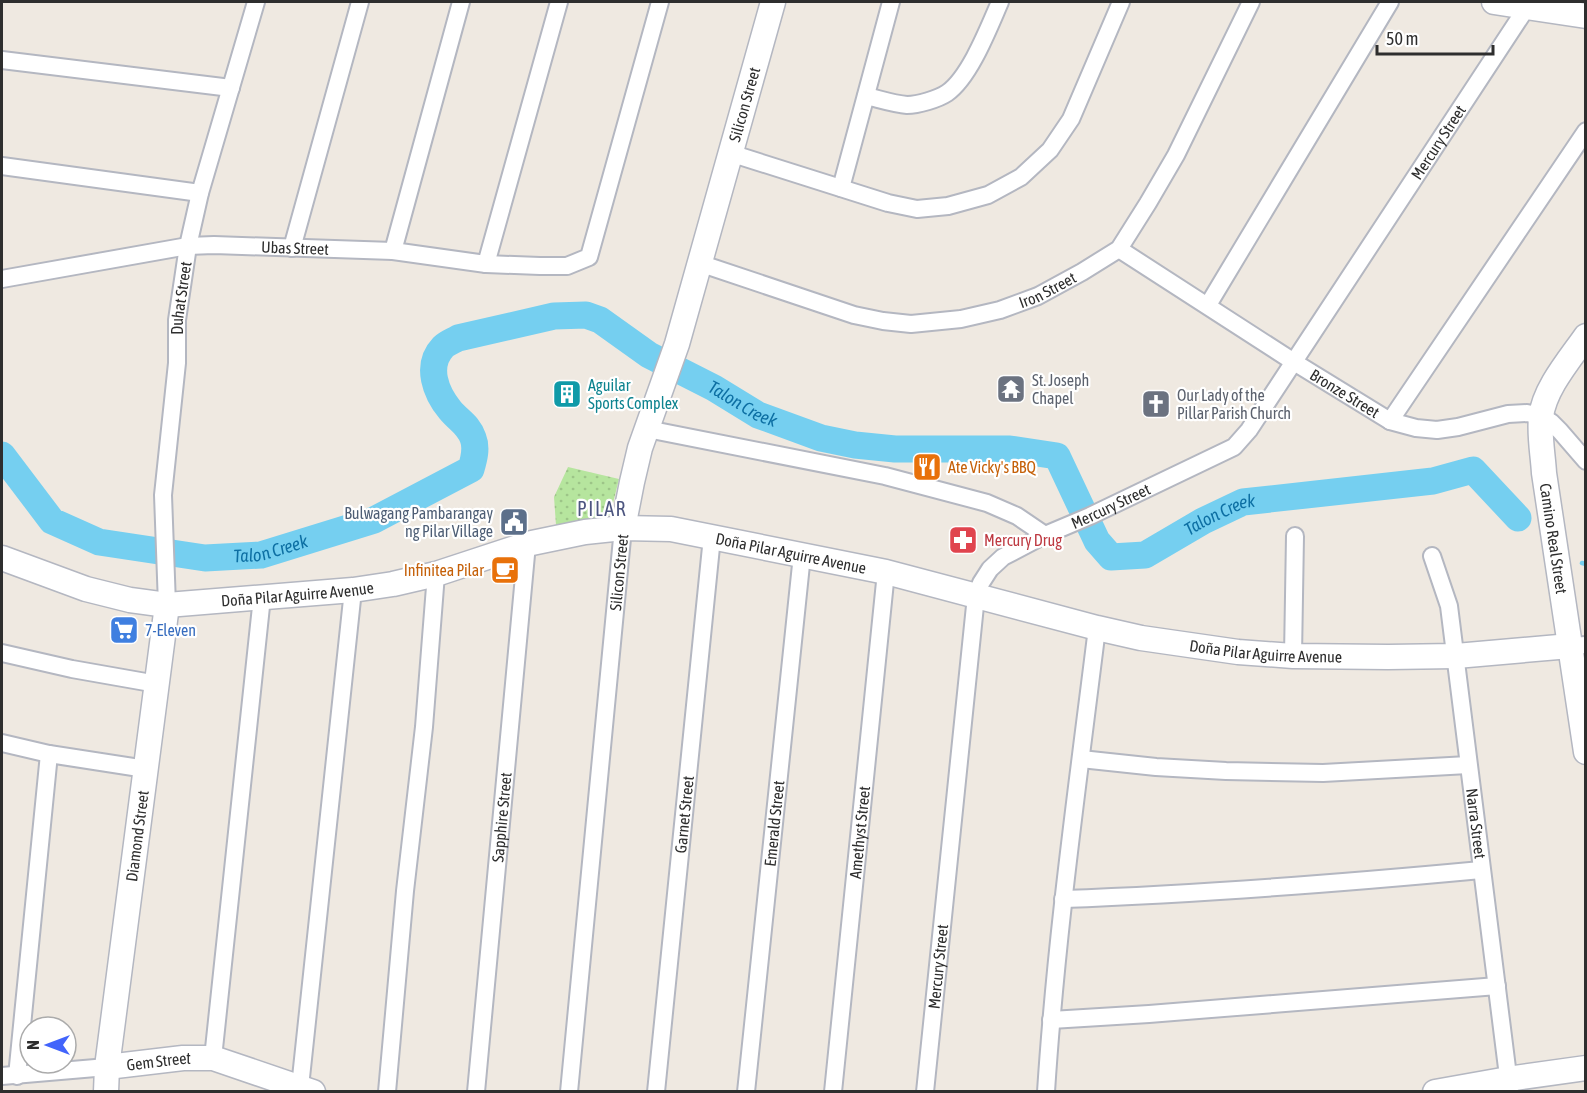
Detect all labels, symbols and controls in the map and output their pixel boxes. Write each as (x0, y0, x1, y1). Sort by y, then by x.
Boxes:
scale bar (1377, 18, 1492, 56)
text: 50 m (1386, 28, 1418, 49)
street label: Silicon Street (725, 65, 763, 144)
street label: Mercury Street (1407, 101, 1469, 183)
street label: Ubas Street (261, 238, 329, 258)
street label: Duhat Street (168, 260, 195, 335)
street label: Iron Street (1016, 268, 1079, 311)
street label: Bronze Street (1307, 365, 1383, 422)
place label: St. Joseph Chapel (1032, 371, 1089, 408)
temple icon: St. Joseph Chapel (995, 373, 1027, 405)
place label: Aguilar Sports Complex (588, 376, 679, 413)
water label: Talon Creek (705, 376, 781, 431)
building icon: Aguilar Sports Complex (551, 378, 583, 410)
place label: Our Lady of the Pillar Parish Church (1177, 386, 1291, 422)
church icon: Our Lady of the Pillar Parish Church (1140, 388, 1172, 420)
restaurant icon: Ate Vicky's BBQ (911, 451, 943, 483)
place label: Ate Vicky's BBQ (948, 458, 1036, 477)
street label: Mercury Street (1068, 479, 1153, 532)
street label: Camino Real Street (1537, 482, 1571, 595)
water label: Talon Creek (1180, 490, 1257, 540)
district label: PILAR (577, 497, 627, 520)
place label: Bulwagang Pambarangay ng Pilar Village (344, 504, 493, 541)
public building icon: Bulwagang Pambarangay ng Pilar Village (498, 506, 530, 538)
pharmacy icon: Mercury Drug (947, 524, 979, 556)
street label: Doña Pilar Aguirre Avenue (714, 529, 868, 577)
water label: Talon Creek (233, 530, 311, 566)
place label: Mercury Drug (984, 531, 1062, 550)
street label: Silicon Street (606, 533, 631, 612)
cafe icon: Infinitea Pilar (489, 554, 521, 586)
place label: Infinitea Pilar (404, 561, 484, 579)
street label: Doña Pilar Aguirre Avenue (220, 578, 375, 610)
supermarket icon: 7-Eleven (108, 614, 140, 646)
place label: 7-Eleven (145, 621, 196, 639)
street label: Doña Pilar Aguirre Avenue (1188, 636, 1342, 666)
street label: Sapphire Street (488, 771, 515, 863)
street label: Garnet Street (671, 774, 697, 854)
street label: Emerald Street (761, 779, 787, 867)
street label: Amethyst Street (846, 785, 873, 880)
street label: Narra Street (1463, 787, 1490, 860)
street label: Diamond Street (122, 789, 152, 883)
street label: Mercury Street (925, 923, 951, 1010)
north arrow (18, 1015, 78, 1075)
text: N (24, 1040, 42, 1050)
street label: Gem Street (125, 1049, 191, 1074)

